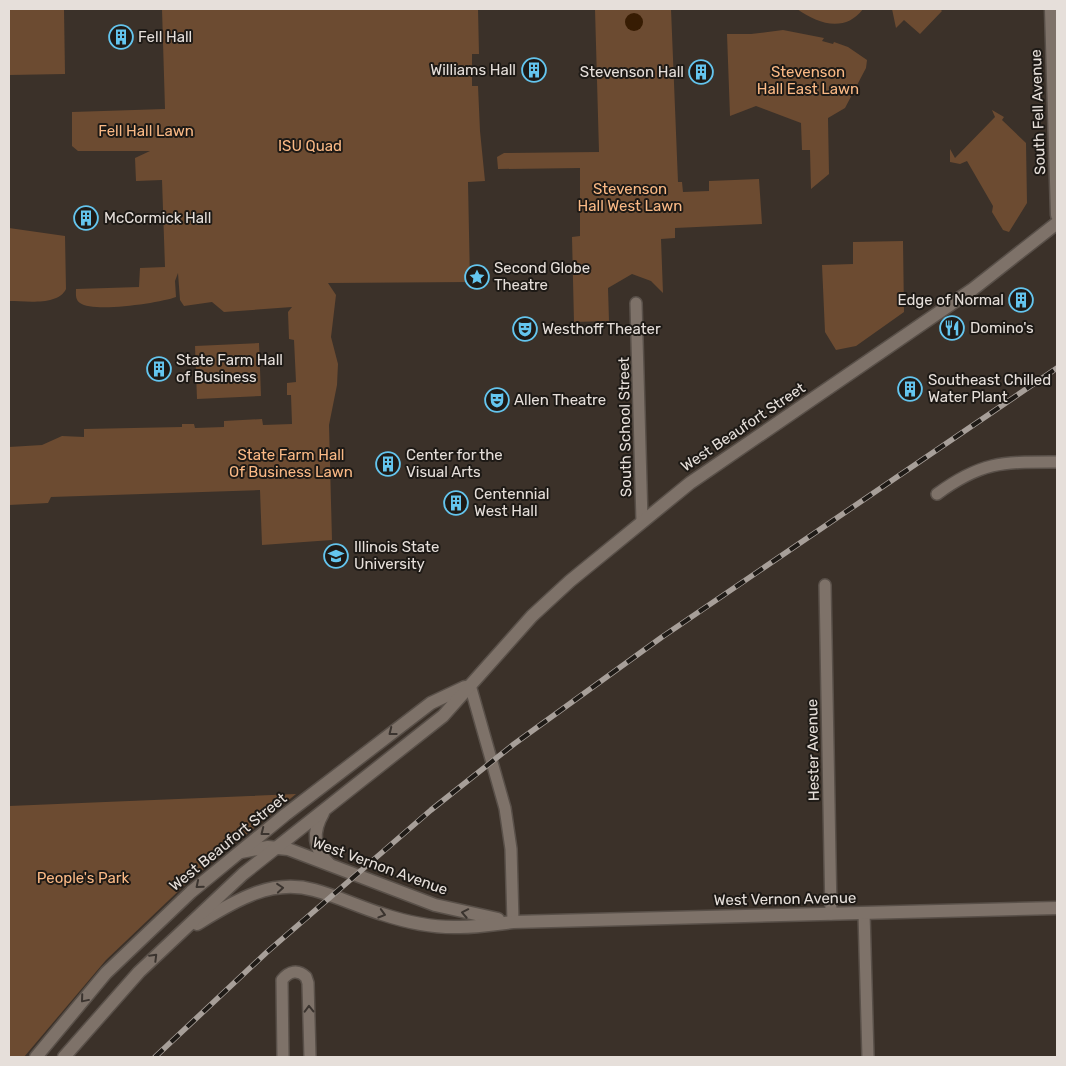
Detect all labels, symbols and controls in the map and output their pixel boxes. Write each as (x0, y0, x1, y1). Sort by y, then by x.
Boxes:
building icon: Fell Hall (108, 24, 134, 50)
place label: Fell Hall (138, 28, 192, 46)
street label: South Fell Avenue (1027, 49, 1049, 175)
building icon: Williams Hall (521, 57, 547, 83)
building icon: Stevenson Hall (688, 59, 714, 85)
place label: Williams Hall (430, 61, 516, 79)
place label: Stevenson Hall (580, 63, 684, 81)
park label: Stevenson Hall East Lawn (757, 63, 859, 98)
park label: Fell Hall Lawn (98, 122, 194, 140)
park label: ISU Quad (278, 137, 342, 155)
park label: Stevenson Hall West Lawn (578, 180, 682, 215)
building icon: McCormick Hall (73, 205, 99, 231)
place label: McCormick Hall (104, 209, 211, 227)
place label: Second Globe Theatre (494, 259, 590, 294)
place icon: Second Globe Theatre (464, 264, 490, 290)
building icon: Edge of Normal (1008, 287, 1034, 313)
place label: Edge of Normal (897, 291, 1004, 309)
restaurant icon: Domino's (939, 315, 965, 341)
theatre icon: Westhoff Theater (512, 316, 538, 342)
place label: Domino's (970, 319, 1034, 337)
place label: Westhoff Theater (542, 320, 661, 338)
place label: State Farm Hall of Business (176, 351, 283, 386)
building icon: State Farm Hall of Business (146, 356, 172, 382)
street label: South School Street (615, 357, 635, 497)
place label: Southeast Chilled Water Plant (928, 371, 1051, 406)
building icon: Southeast Chilled Water Plant (897, 376, 923, 402)
street label: West Beaufort Street (678, 379, 809, 475)
theatre icon: Allen Theatre (484, 387, 510, 413)
place label: Allen Theatre (514, 391, 606, 409)
park label: State Farm Hall Of Business Lawn (229, 446, 353, 481)
place label: Center for the Visual Arts (406, 446, 503, 481)
building icon: Center for the Visual Arts (375, 451, 401, 477)
place label: Centennial West Hall (474, 485, 549, 520)
building icon: Centennial West Hall (443, 490, 469, 516)
place label: Illinois State University (354, 538, 439, 573)
school or university icon: Illinois State University (323, 543, 349, 569)
street label: Hester Avenue (803, 699, 823, 801)
one-way arrow (389, 727, 398, 735)
street label: West Beaufort Street (166, 789, 290, 895)
one-way arrow (261, 827, 270, 835)
street label: West Vernon Avenue (310, 833, 450, 899)
park label: People's Park (37, 869, 130, 887)
one-way arrow (196, 879, 205, 888)
one-way arrow (276, 883, 284, 894)
street label: West Vernon Avenue (714, 889, 856, 909)
one-way arrow (377, 908, 385, 918)
one-way arrow (461, 908, 469, 919)
one-way arrow (148, 954, 157, 963)
one-way arrow (81, 994, 90, 1003)
one-way arrow (304, 1004, 314, 1012)

